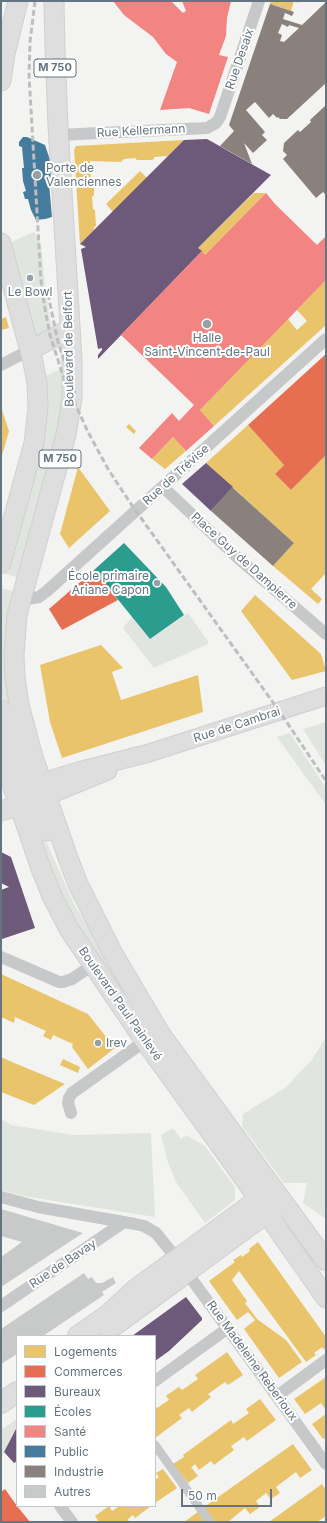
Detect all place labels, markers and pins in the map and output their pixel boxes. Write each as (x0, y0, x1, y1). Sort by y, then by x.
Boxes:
place label: Porte de Valenciennes (46, 161, 122, 189)
marker: Porte de Valenciennes (31, 169, 43, 181)
marker: Le Bowl (25, 273, 35, 283)
place label: Le Bowl (8, 285, 52, 299)
marker: Halle Saint-Vincent-de-Paul (201, 318, 213, 330)
place label: Halle Saint-Vincent-de-Paul (144, 331, 270, 359)
place label: École primaire Ariane Capon (68, 569, 149, 597)
marker: École primaire Ariane Capon (152, 578, 162, 588)
place label: Irev (106, 1036, 127, 1050)
marker: Irev (93, 1038, 103, 1048)

